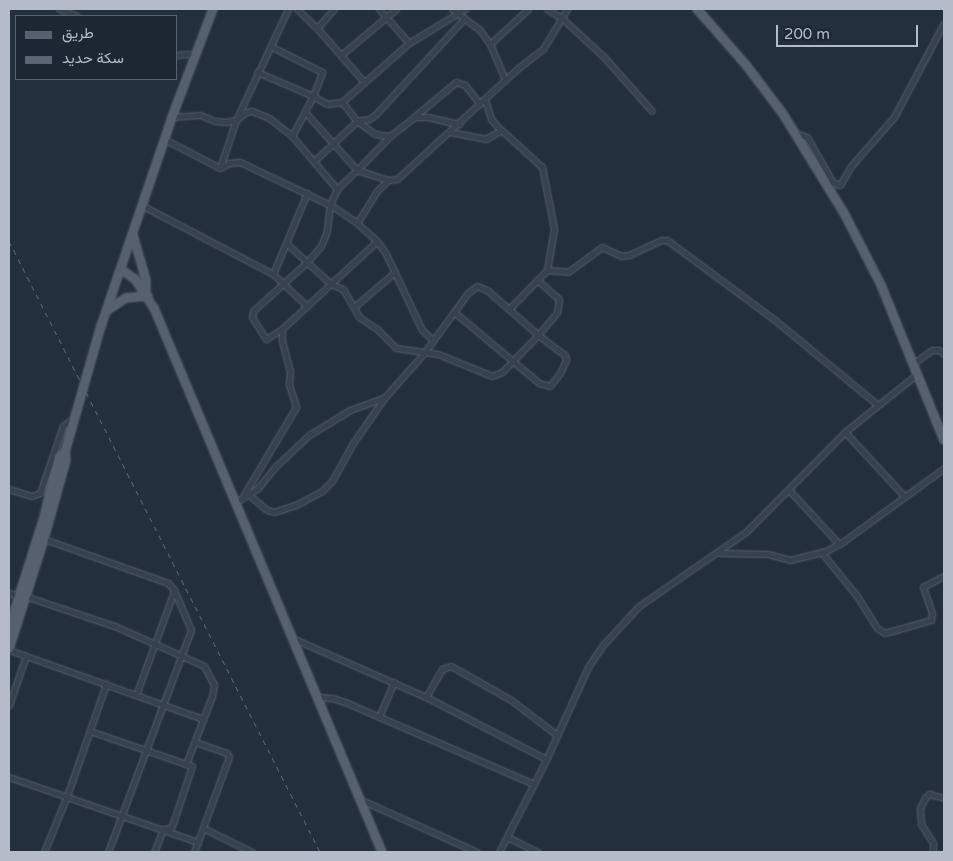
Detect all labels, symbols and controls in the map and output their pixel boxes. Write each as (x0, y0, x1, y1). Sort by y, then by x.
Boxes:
legend (15, 15, 178, 80)
scale bar (778, 15, 920, 47)
text: طريق (62, 24, 94, 42)
text: 200 m (784, 25, 830, 43)
text: سكة حديد (62, 49, 124, 67)

